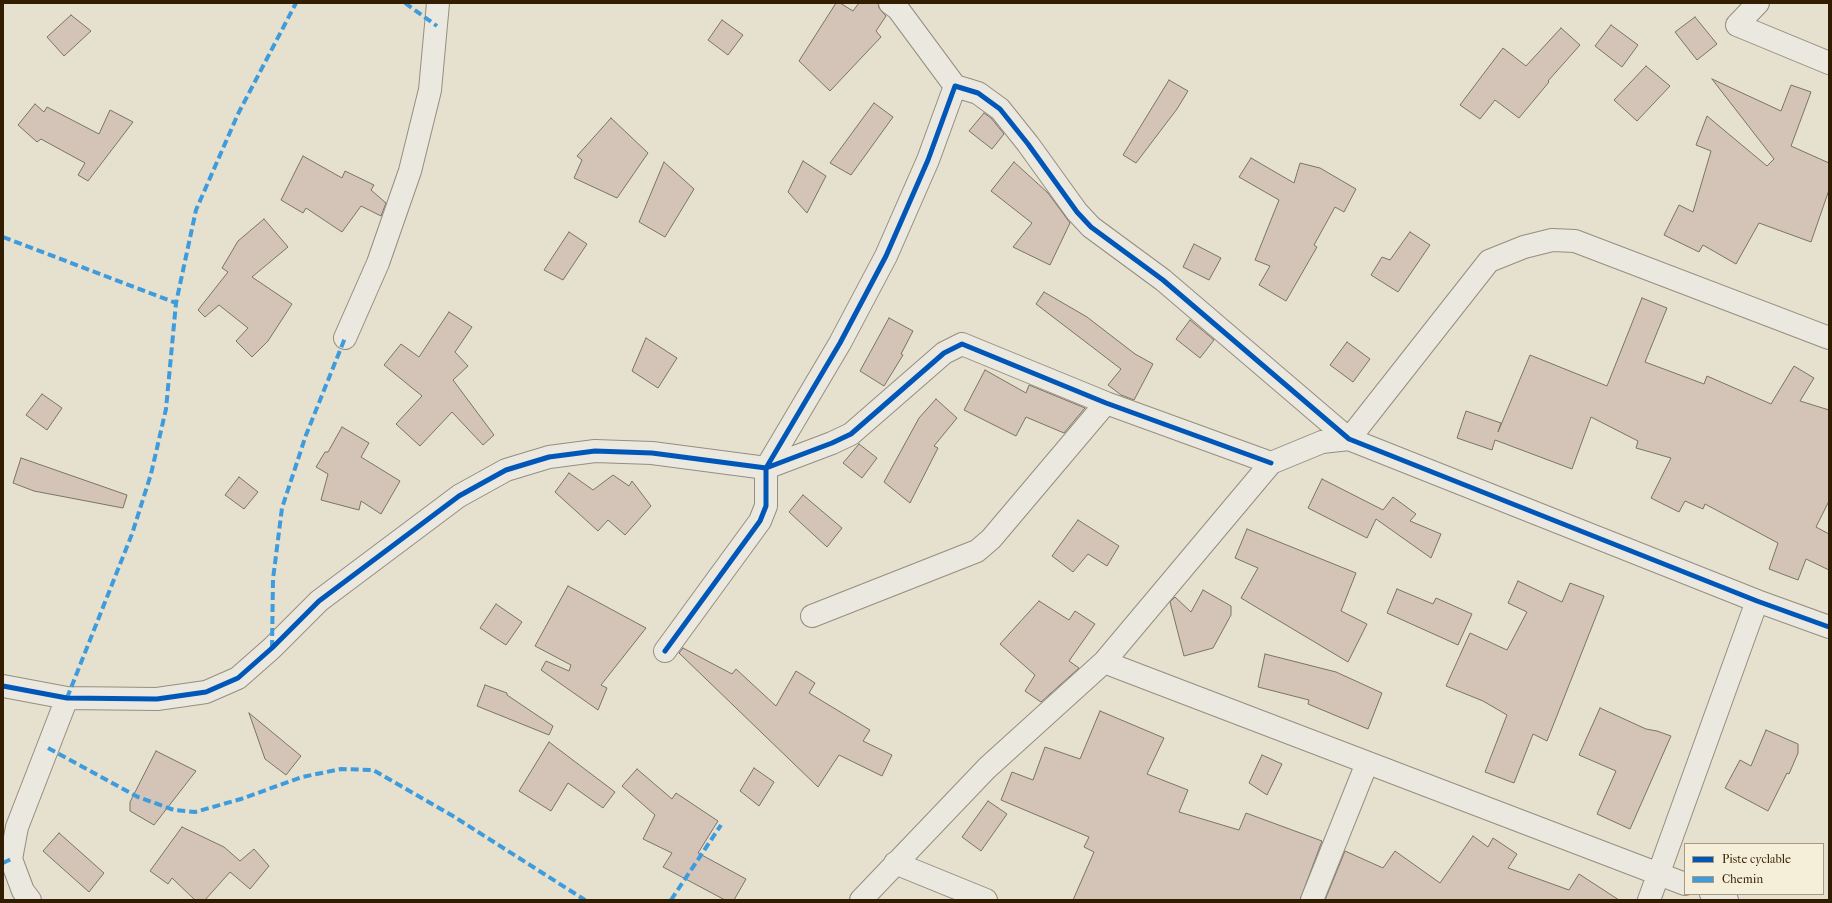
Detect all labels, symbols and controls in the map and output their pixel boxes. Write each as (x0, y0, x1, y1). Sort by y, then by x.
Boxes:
legend (1684, 843, 1824, 895)
text: Piste cyclable (1722, 852, 1791, 866)
text: Chemin (1722, 872, 1763, 886)

